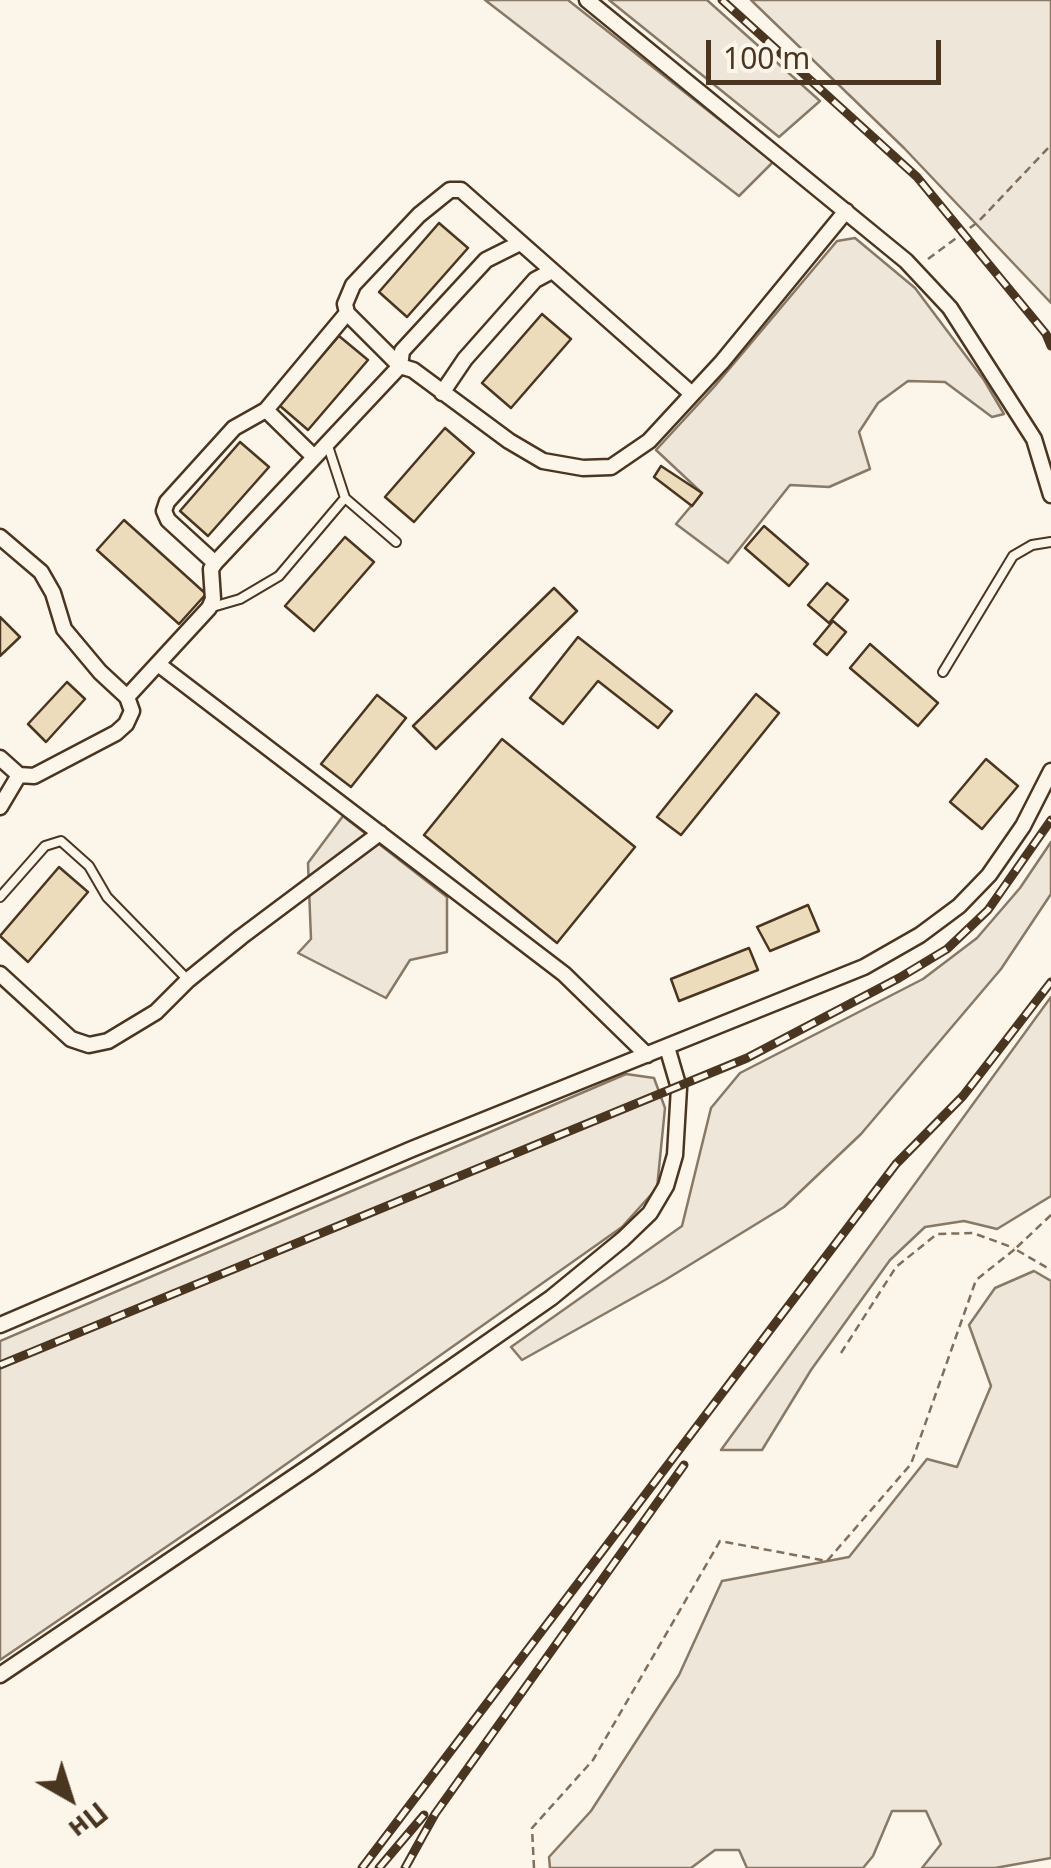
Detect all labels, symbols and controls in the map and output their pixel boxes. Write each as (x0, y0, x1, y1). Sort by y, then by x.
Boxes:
scale bar (711, 20, 946, 82)
text: 100 m (723, 37, 810, 78)
north arrow (20, 1748, 120, 1848)
text: Пн (61, 1794, 116, 1849)

